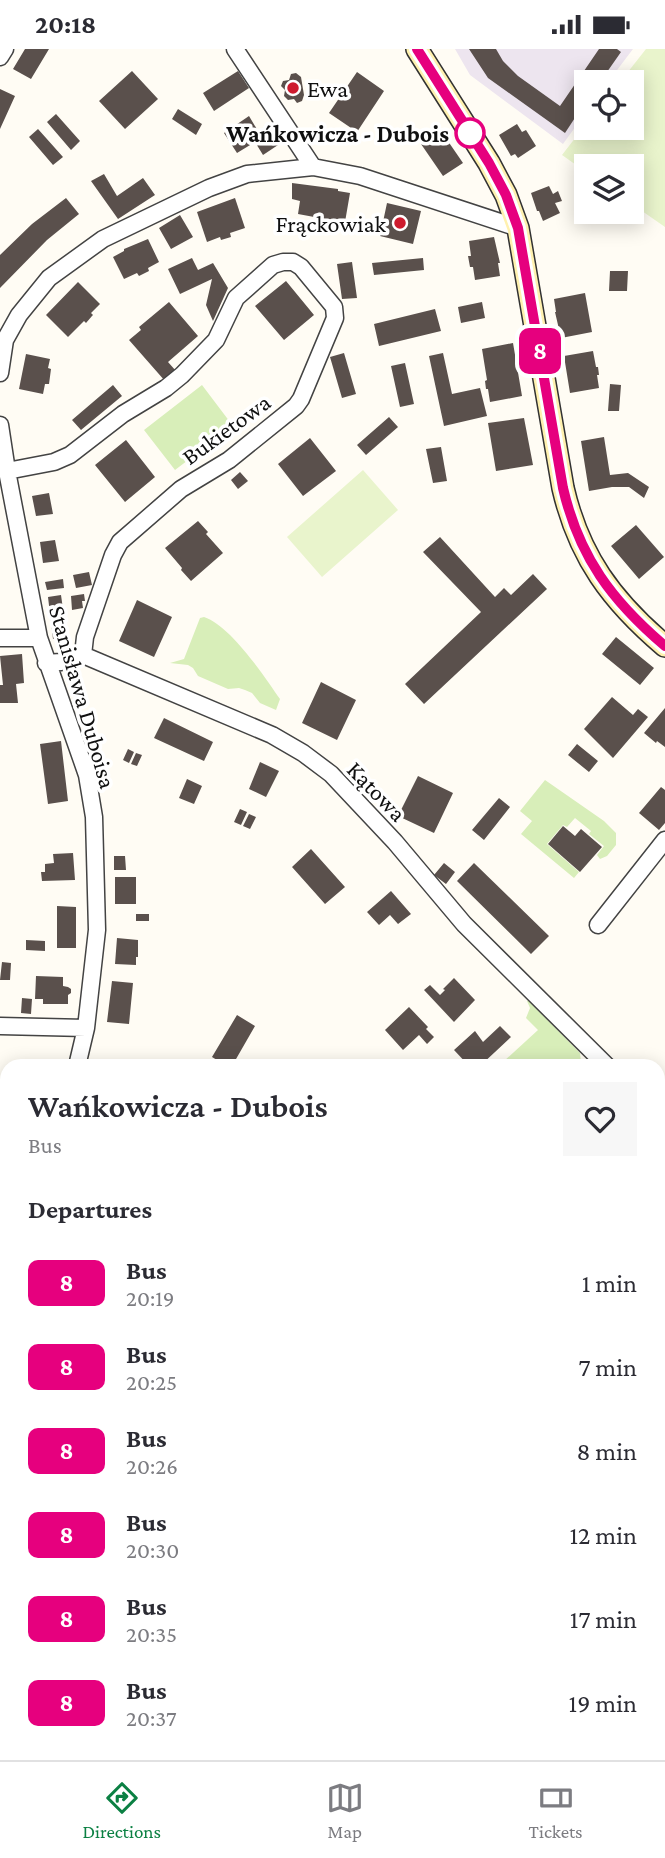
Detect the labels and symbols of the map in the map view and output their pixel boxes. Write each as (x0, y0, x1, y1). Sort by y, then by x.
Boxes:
place label: Ewa (307, 75, 348, 102)
marker: Ewa (285, 80, 301, 96)
marker: Wańkowicza - Dubois (455, 118, 485, 148)
place label: Wańkowicza - Dubois (225, 120, 449, 147)
place label: Frąckowiak (276, 210, 387, 237)
marker: Frąckowiak (392, 215, 408, 231)
line badge: 8 (517, 328, 563, 374)
street label: Bukietowa (177, 388, 275, 470)
street label: Stanisława Duboisa (44, 602, 122, 792)
street label: Kątowa (342, 755, 412, 827)

